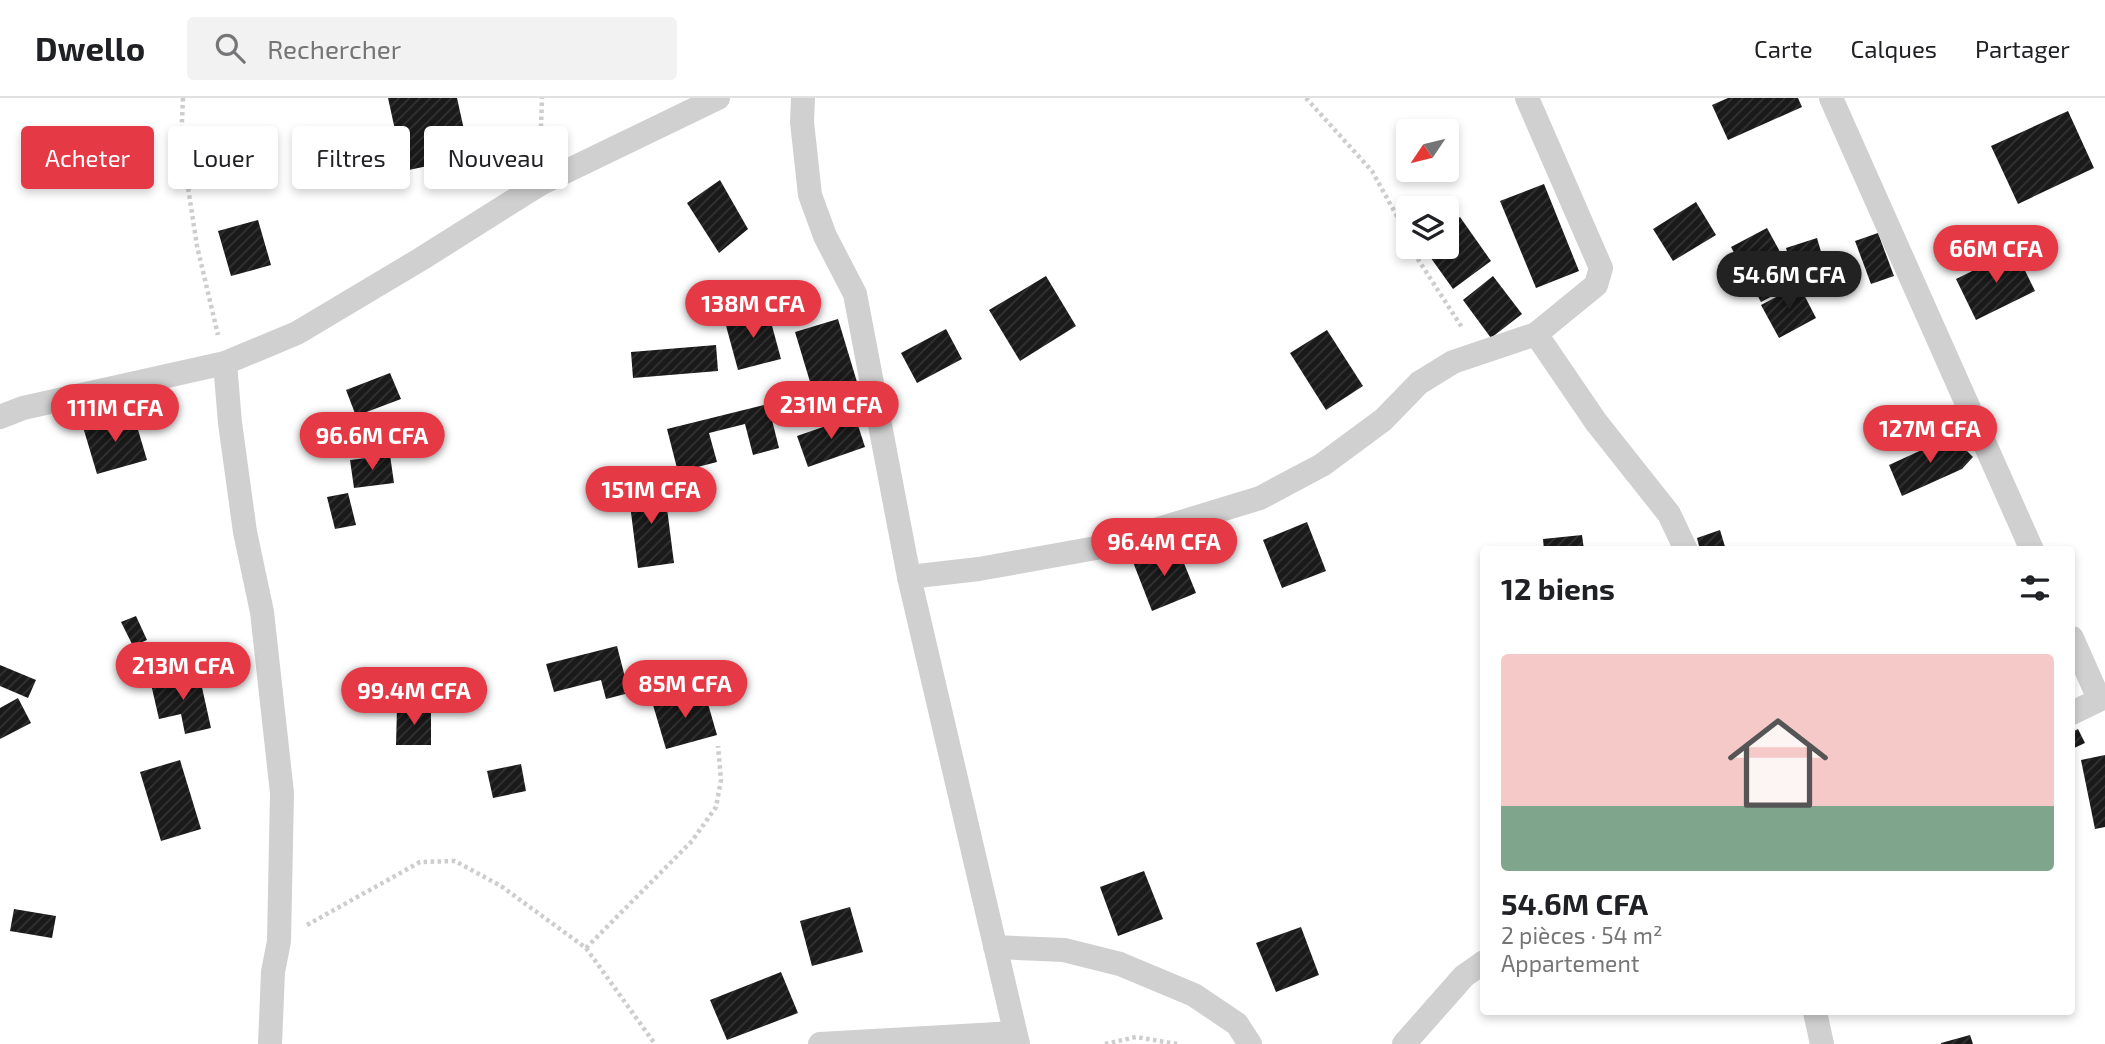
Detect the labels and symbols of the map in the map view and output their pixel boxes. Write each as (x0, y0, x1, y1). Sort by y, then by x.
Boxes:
north arrow (1396, 119, 1460, 182)
pin: 66M CFA (1931, 226, 2061, 285)
pin: 54.6M CFA (1709, 252, 1869, 311)
pin: 138M CFA (681, 280, 825, 340)
pin: 231M CFA (759, 382, 903, 441)
pin: 111M CFA (43, 384, 187, 444)
pin: 127M CFA (1858, 406, 2002, 465)
pin: 96.6M CFA (292, 412, 452, 472)
pin: 151M CFA (579, 466, 723, 526)
pin: 96.4M CFA (1084, 518, 1244, 578)
pin: 213M CFA (111, 642, 255, 702)
pin: 85M CFA (620, 660, 750, 720)
pin: 99.4M CFA (334, 668, 494, 727)

